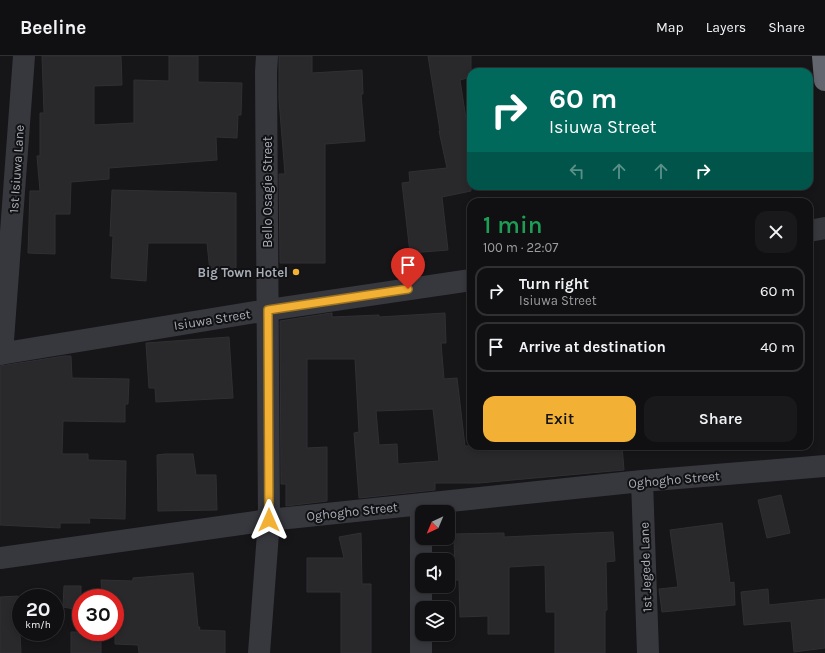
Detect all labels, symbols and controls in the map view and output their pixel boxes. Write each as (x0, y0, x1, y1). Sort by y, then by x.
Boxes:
text: Beeline (20, 17, 86, 39)
text: Map (656, 19, 684, 36)
text: Layers (706, 19, 746, 36)
text: Share (768, 19, 805, 36)
text: 60 m (549, 82, 617, 115)
icon: right (483, 84, 535, 136)
text: Isiuwa Street (549, 116, 656, 138)
street label: 1st Isiuwa Lane (6, 124, 27, 214)
street label: Bello Osagie Street (260, 136, 275, 248)
icon: left (566, 160, 588, 182)
icon: ahead (608, 160, 630, 182)
icon: ahead (650, 160, 672, 182)
icon: right (692, 160, 714, 182)
text: 1 min (483, 211, 543, 239)
button: close (755, 211, 797, 253)
text: 100 m · 22:07 (483, 240, 558, 255)
pin (391, 248, 425, 289)
icon: arrive (397, 254, 419, 276)
place label: Big Town Hotel (198, 265, 288, 280)
marker: Big Town Hotel (291, 267, 301, 277)
text: Turn right (519, 275, 589, 293)
icon: right (485, 280, 507, 302)
text: 60 m (760, 282, 795, 300)
text: Isiuwa Street (519, 293, 597, 308)
street label: Isiuwa Street (173, 306, 252, 333)
icon: arrive (485, 336, 507, 358)
text: Arrive at destination (519, 338, 666, 356)
text: 40 m (760, 338, 795, 356)
button: Exit (483, 396, 636, 442)
button: Share (644, 396, 797, 442)
street label: Oghogho Street (628, 468, 721, 491)
position arrow (248, 499, 290, 541)
street label: Oghogho Street (306, 499, 399, 524)
north arrow (415, 505, 455, 545)
map controls (415, 505, 455, 641)
street label: 1st Jegede Lane (636, 521, 655, 612)
button: sound (415, 553, 455, 593)
speed limit sign: 30 (72, 589, 124, 641)
text: 20 (26, 598, 50, 621)
button: layers (415, 601, 455, 641)
text: km/h (25, 619, 51, 631)

